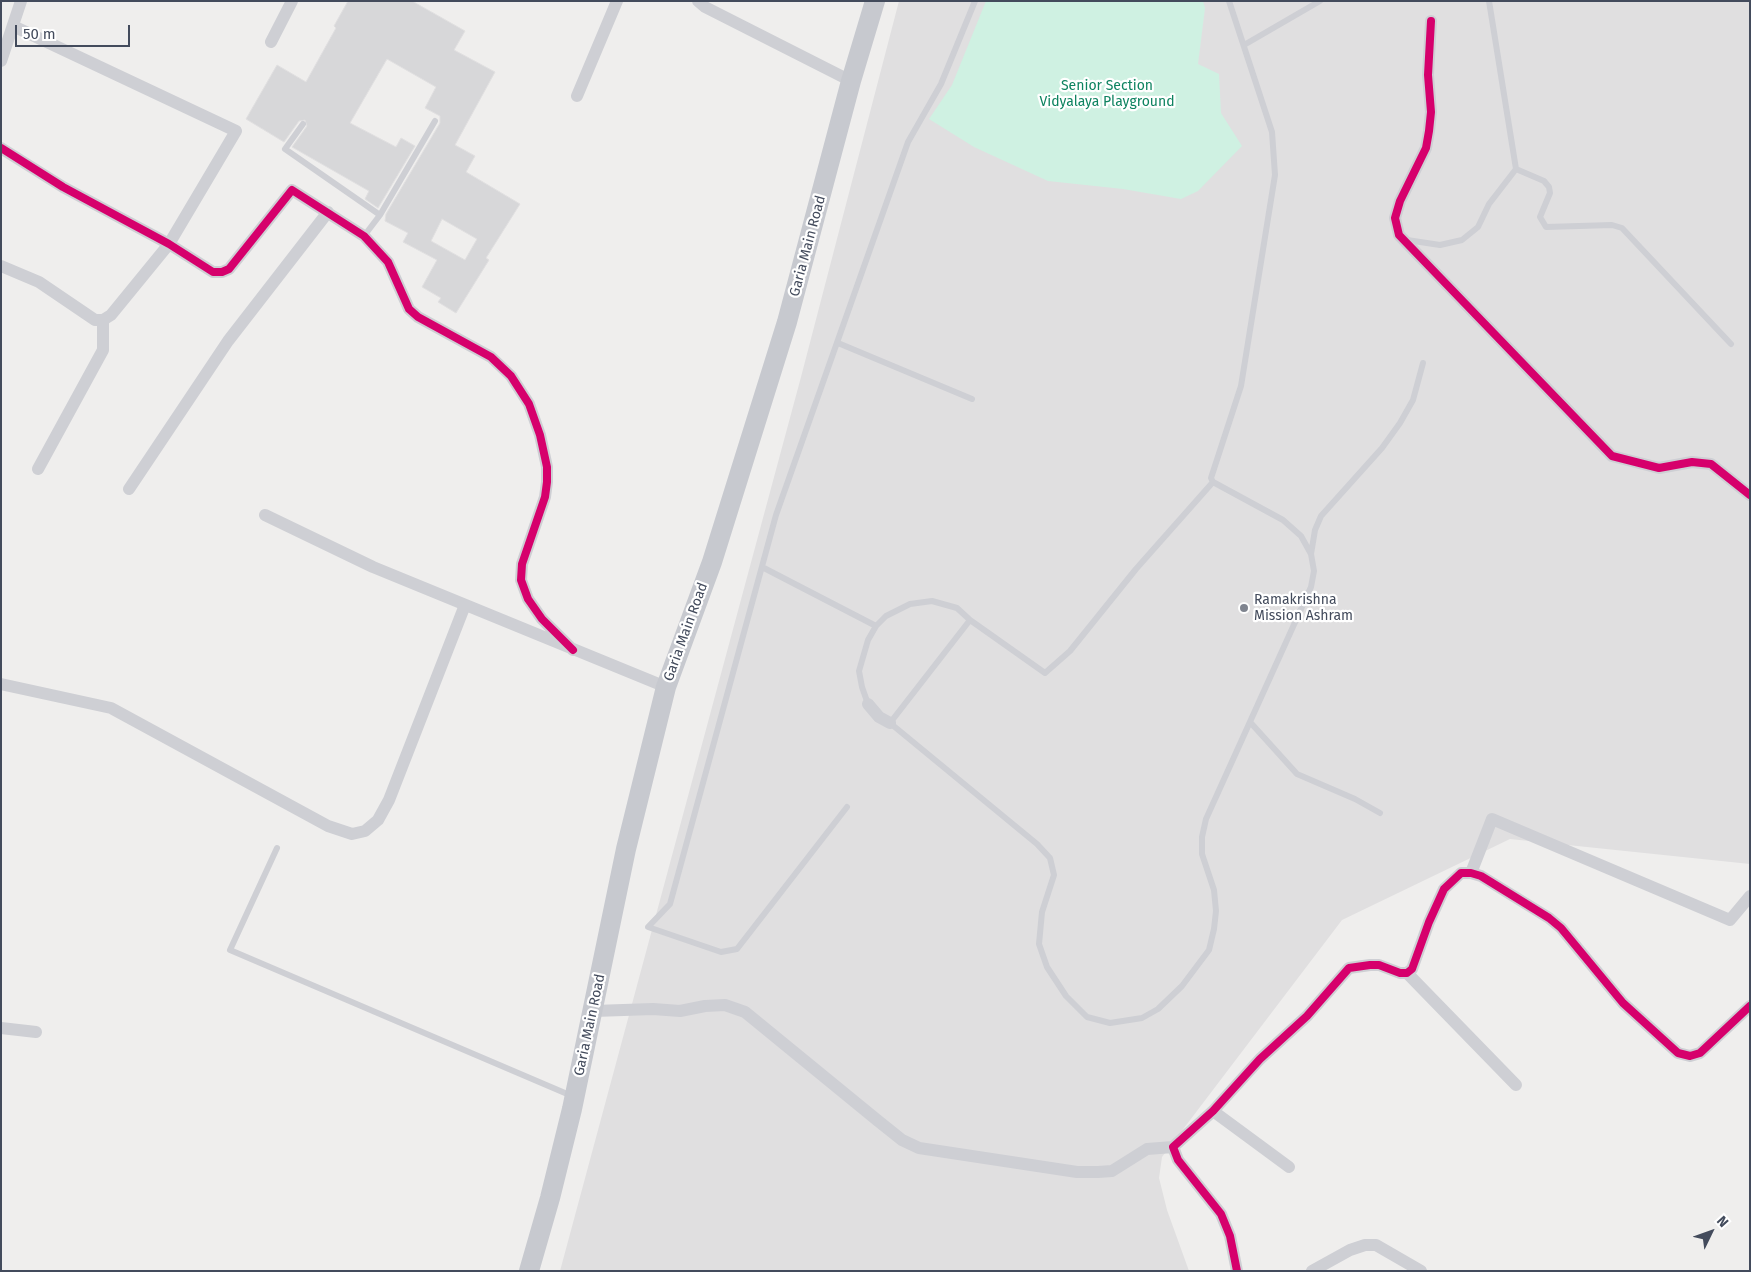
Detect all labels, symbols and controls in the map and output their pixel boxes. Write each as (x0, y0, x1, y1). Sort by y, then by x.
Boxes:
scale bar (18, 15, 132, 47)
text: 50 m (23, 25, 56, 43)
park label: Senior Section Vidyalaya Playground (1039, 78, 1175, 110)
street label: Garia Main Road (786, 194, 830, 298)
street label: Garia Main Road (660, 580, 712, 684)
place label: Ramakrishna Mission Ashram (1254, 592, 1353, 624)
marker: Ramakrishna Mission Ashram (1238, 602, 1250, 614)
street label: Garia Main Road (571, 972, 609, 1078)
north arrow (1686, 1207, 1736, 1257)
text: N (1713, 1212, 1732, 1231)

